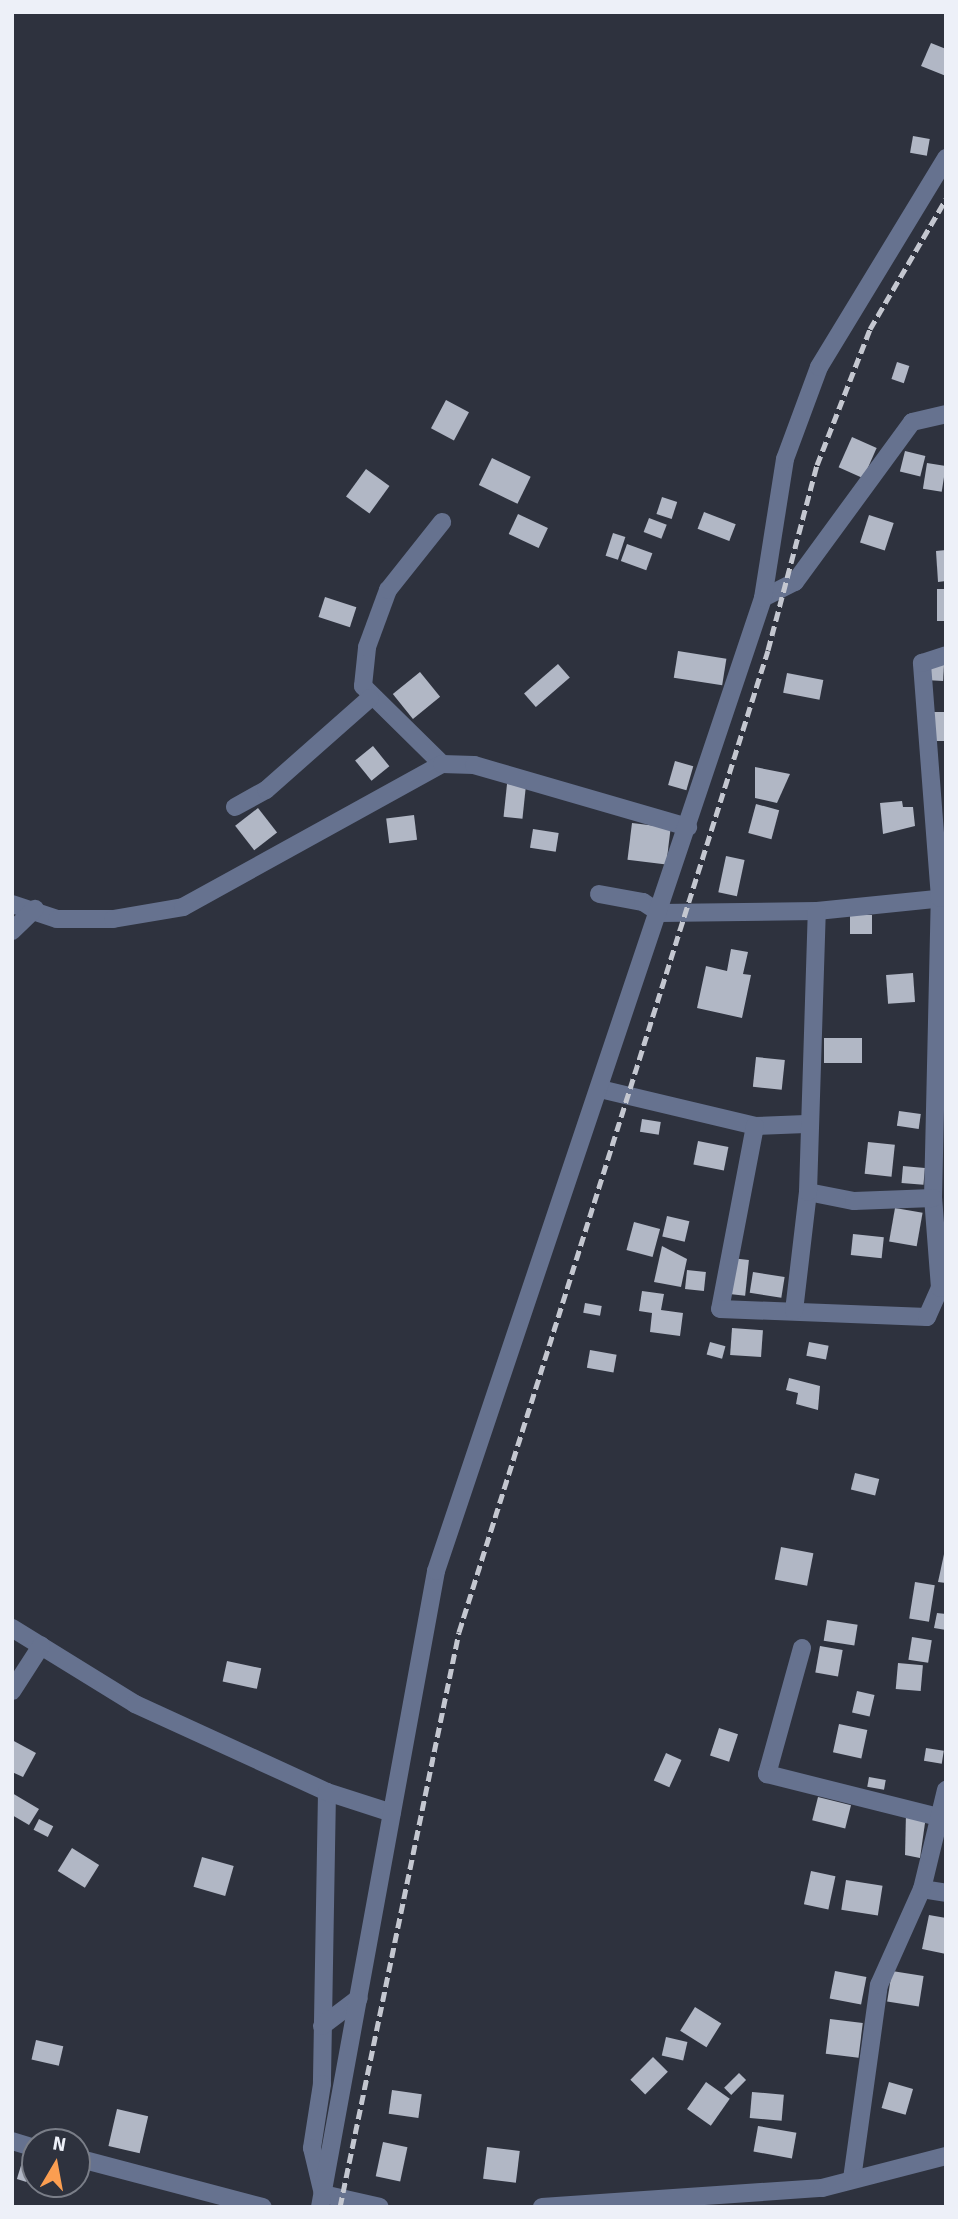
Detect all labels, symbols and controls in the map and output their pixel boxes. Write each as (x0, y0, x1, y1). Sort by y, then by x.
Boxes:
north arrow (21, 2128, 91, 2198)
text: N (51, 2131, 68, 2157)

